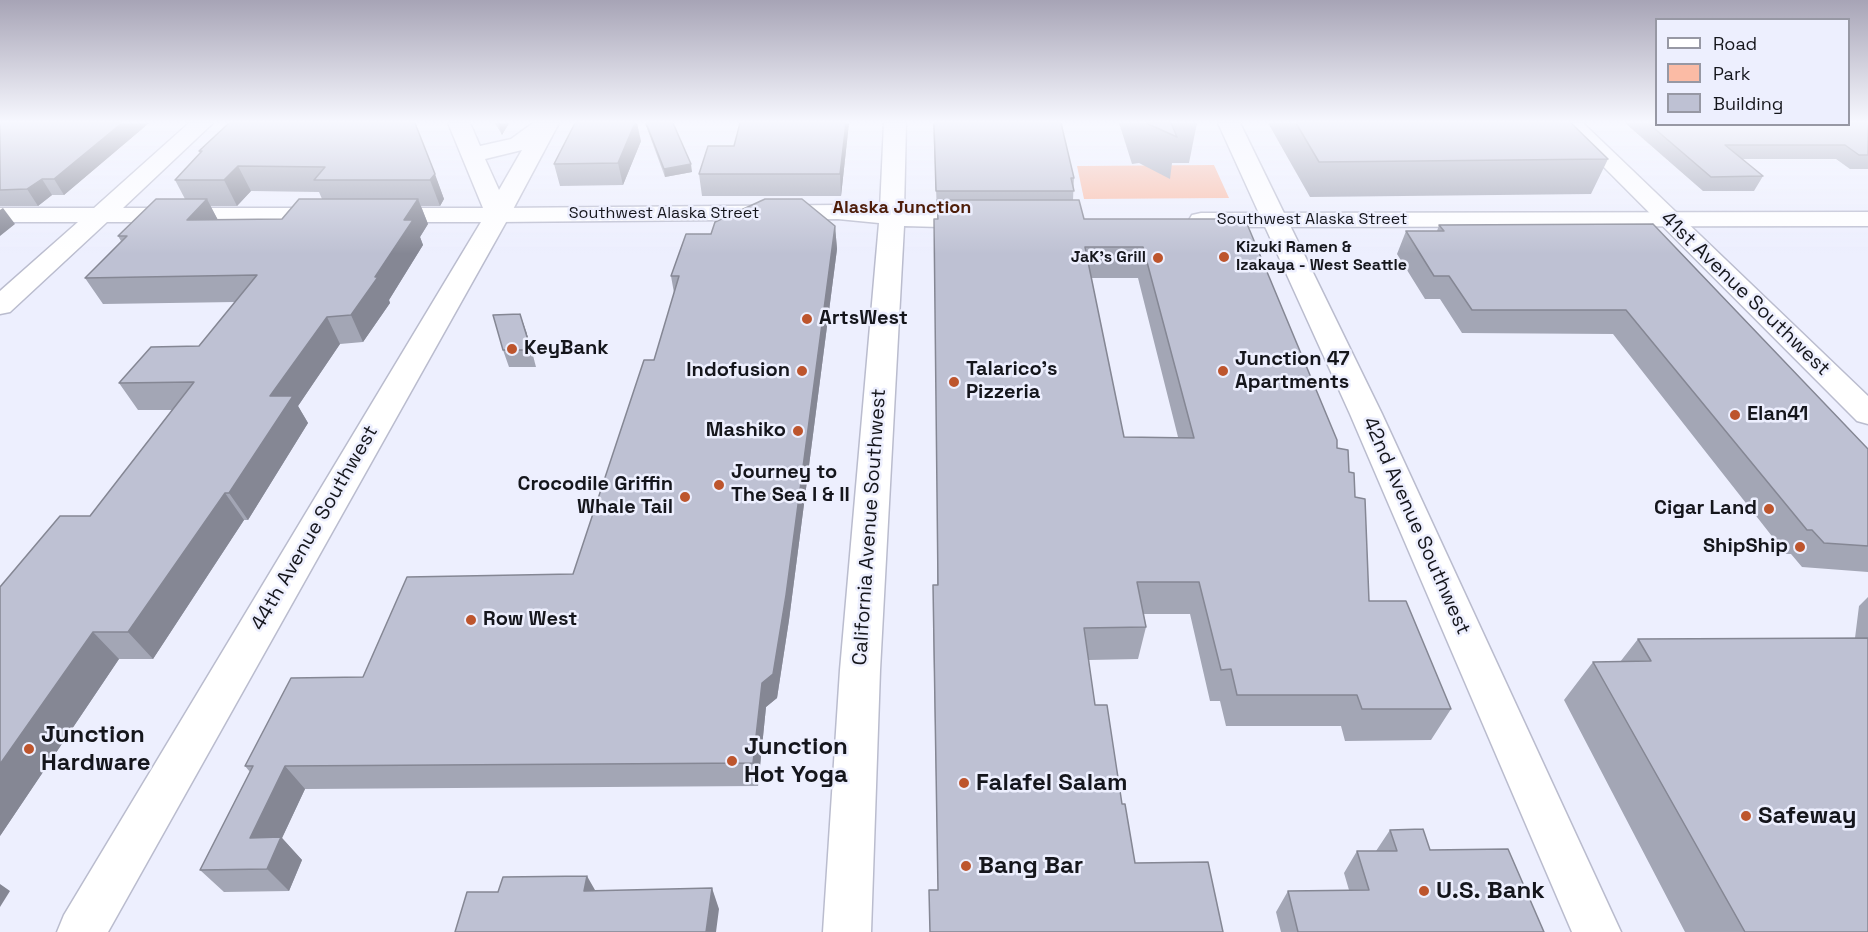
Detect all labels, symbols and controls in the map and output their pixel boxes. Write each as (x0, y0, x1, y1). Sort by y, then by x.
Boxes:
legend (1655, 18, 1850, 126)
text: Road (1713, 32, 1757, 55)
text: Park (1713, 62, 1750, 85)
text: Building (1713, 92, 1783, 115)
district label: Alaska Junction (833, 197, 971, 219)
street label: Southwest Alaska Street (569, 204, 759, 224)
street label: 41st Avenue Southwest (1655, 207, 1835, 381)
street label: Southwest Alaska Street (1217, 210, 1407, 230)
place label: Kizuki Ramen & Izakaya - West Seattle (1236, 238, 1407, 276)
place label: JaK's Grill (1071, 248, 1146, 268)
marker: Kizuki Ramen & Izakaya - West Seattle (1217, 250, 1231, 264)
marker: JaK's Grill (1151, 251, 1165, 265)
place label: ArtsWest (819, 307, 908, 331)
marker: ArtsWest (800, 312, 814, 326)
place label: KeyBank (524, 337, 609, 361)
marker: KeyBank (505, 342, 519, 356)
place label: Junction 47 Apartments (1235, 348, 1350, 395)
place label: Talarico's Pizzeria (966, 358, 1057, 405)
place label: Indofusion (686, 359, 790, 383)
marker: Indofusion (795, 364, 809, 378)
marker: Junction 47 Apartments (1216, 364, 1230, 378)
marker: Talarico's Pizzeria (947, 375, 961, 389)
street label: California Avenue Southwest (848, 388, 892, 666)
place label: Elan41 (1747, 403, 1808, 427)
marker: Elan41 (1728, 408, 1742, 422)
street label: 42nd Avenue Southwest (1357, 413, 1475, 639)
place label: Mashiko (706, 419, 786, 443)
street label: 44th Avenue Southwest (246, 421, 384, 635)
marker: Mashiko (791, 424, 805, 438)
place label: Journey to The Sea I & II (731, 461, 850, 508)
place label: Crocodile Griffin Whale Tail (518, 473, 673, 520)
marker: Journey to The Sea I & II (712, 478, 726, 492)
marker: Crocodile Griffin Whale Tail (678, 490, 692, 504)
place label: Cigar Land (1654, 497, 1757, 521)
marker: Cigar Land (1762, 502, 1776, 516)
place label: ShipShip (1703, 535, 1788, 559)
marker: ShipShip (1793, 540, 1807, 554)
place label: Row West (483, 608, 577, 632)
marker: Row West (464, 613, 478, 627)
place label: Junction Hardware (41, 721, 151, 777)
place label: Junction Hot Yoga (744, 733, 848, 789)
marker: Junction Hardware (22, 742, 36, 756)
marker: Junction Hot Yoga (725, 754, 739, 768)
place label: Falafel Salam (976, 769, 1127, 797)
marker: Falafel Salam (957, 776, 971, 790)
place label: Safeway (1758, 802, 1857, 830)
marker: Safeway (1739, 809, 1753, 823)
place label: Bang Bar (978, 852, 1083, 880)
marker: Bang Bar (959, 859, 973, 873)
place label: U.S. Bank (1436, 877, 1545, 905)
marker: U.S. Bank (1417, 884, 1431, 898)

